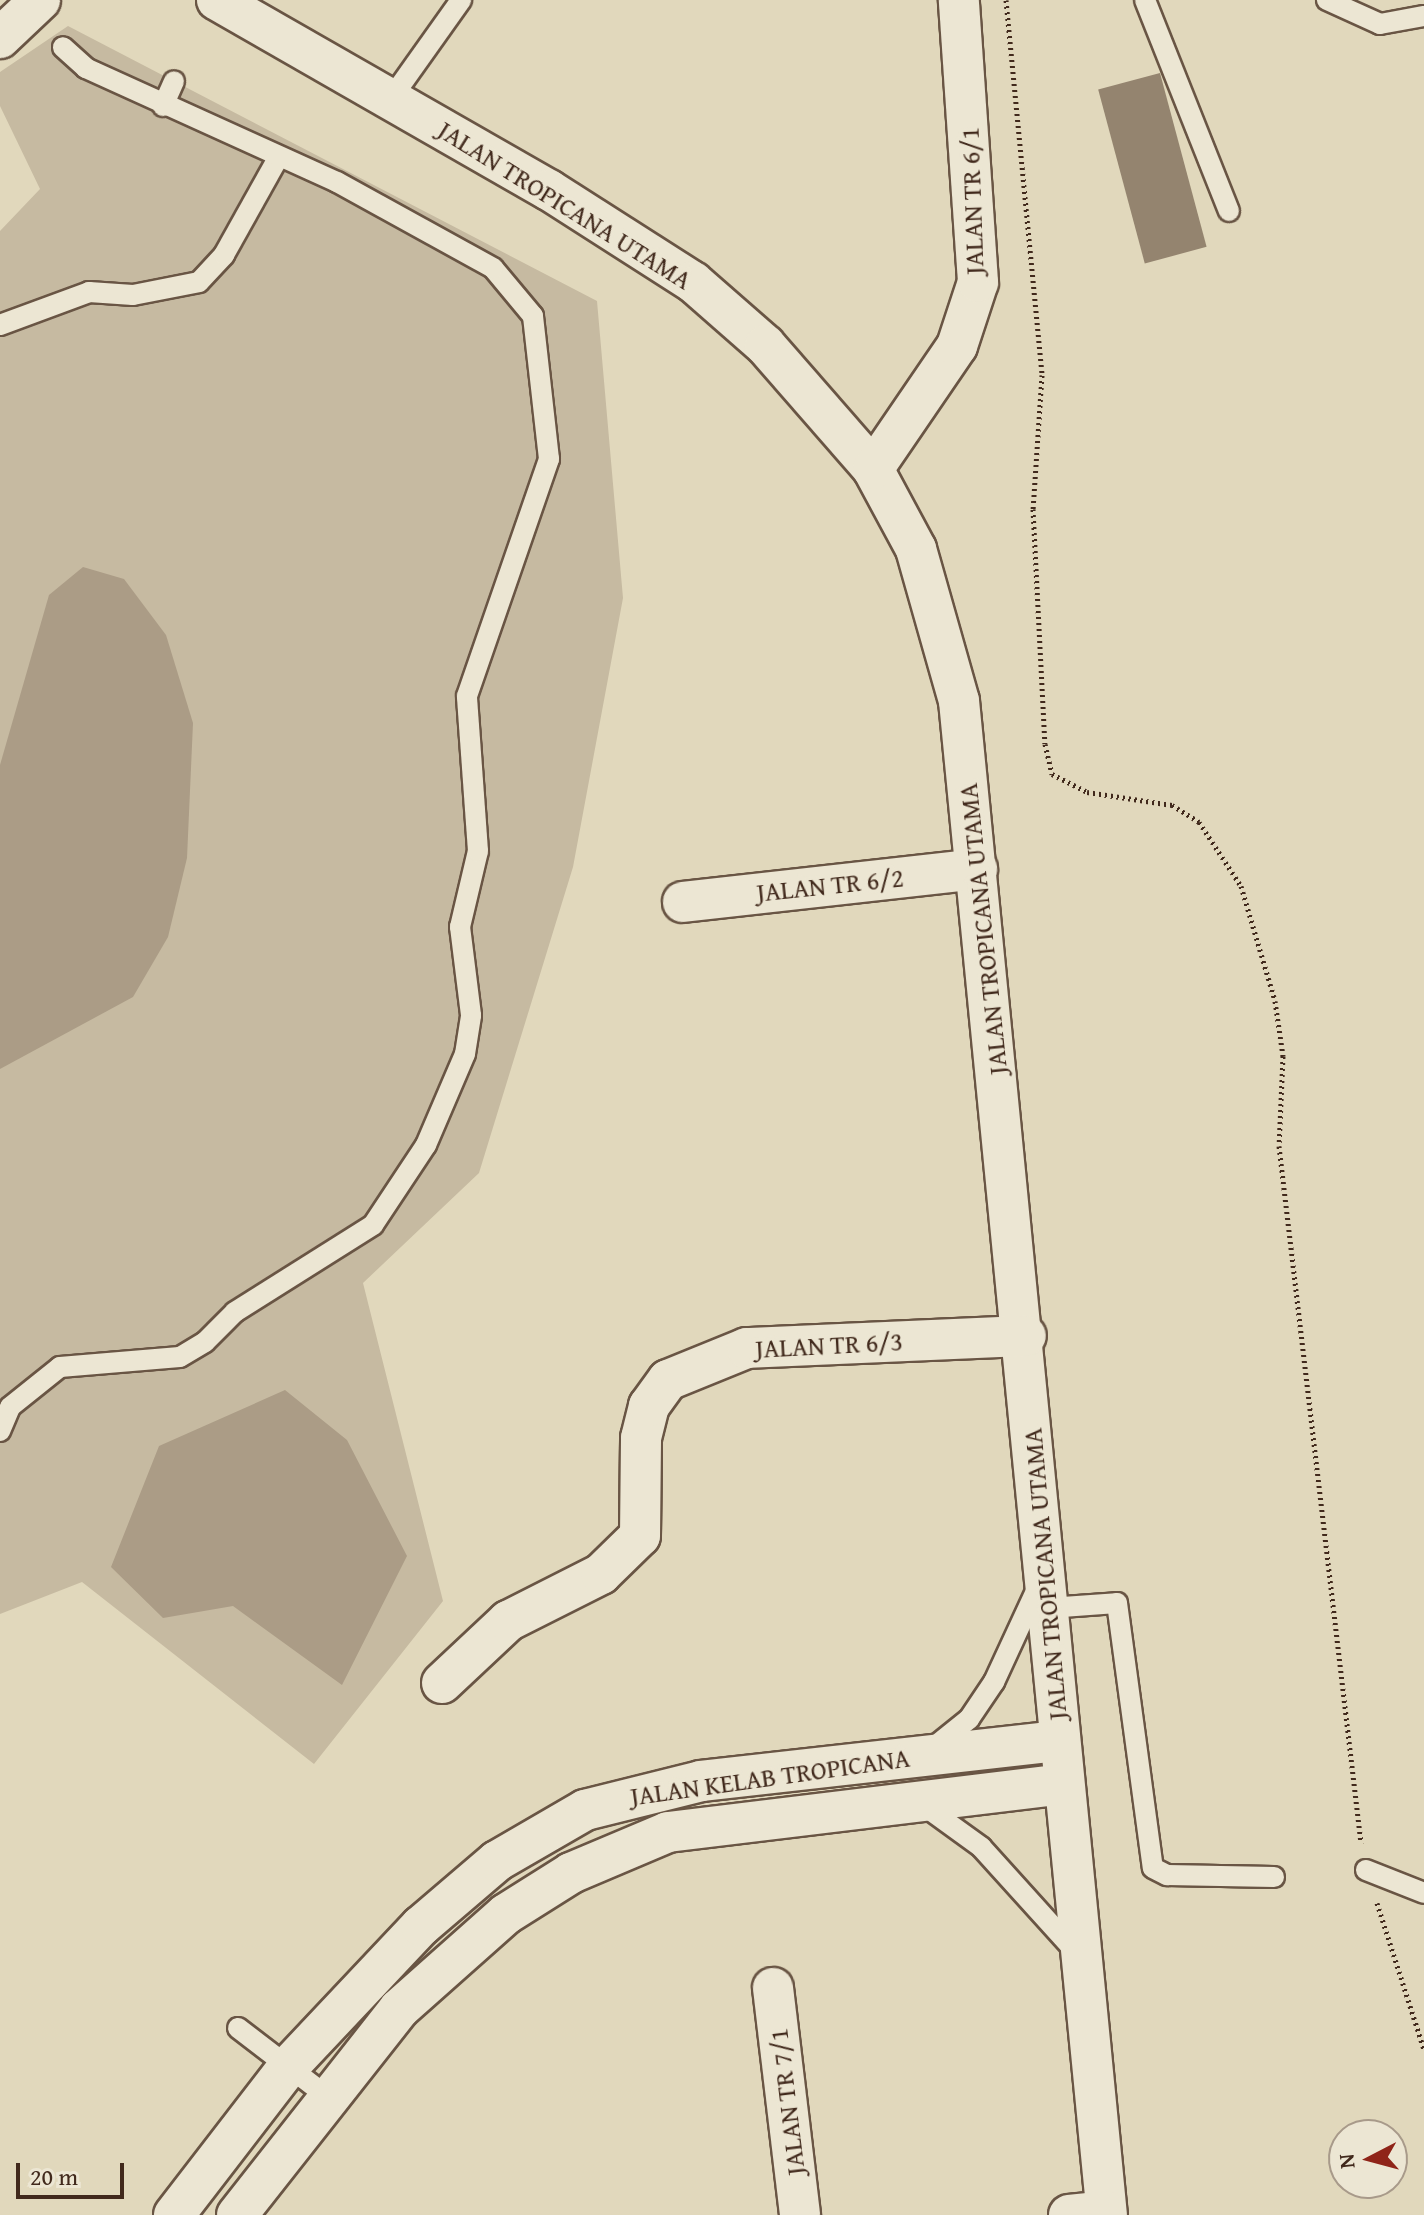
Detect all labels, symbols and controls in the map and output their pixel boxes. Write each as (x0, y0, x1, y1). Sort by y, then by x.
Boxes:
street label: JALAN TROPICANA UTAMA (432, 114, 698, 296)
street label: JALAN TR 6/1 (954, 127, 990, 275)
street label: JALAN TROPICANA UTAMA (952, 782, 1014, 1076)
street label: JALAN TR 6/2 (755, 862, 905, 908)
street label: JALAN TR 6/3 (754, 1326, 904, 1364)
street label: JALAN TROPICANA UTAMA (1017, 1427, 1073, 1721)
street label: JALAN KELAB TROPICANA (628, 1742, 912, 1812)
street label: JALAN TR 7/1 (763, 2027, 811, 2177)
north arrow (1328, 2119, 1408, 2199)
scale bar (20, 2147, 128, 2197)
text: N (1329, 2152, 1363, 2170)
text: 20 m (30, 2159, 78, 2194)

